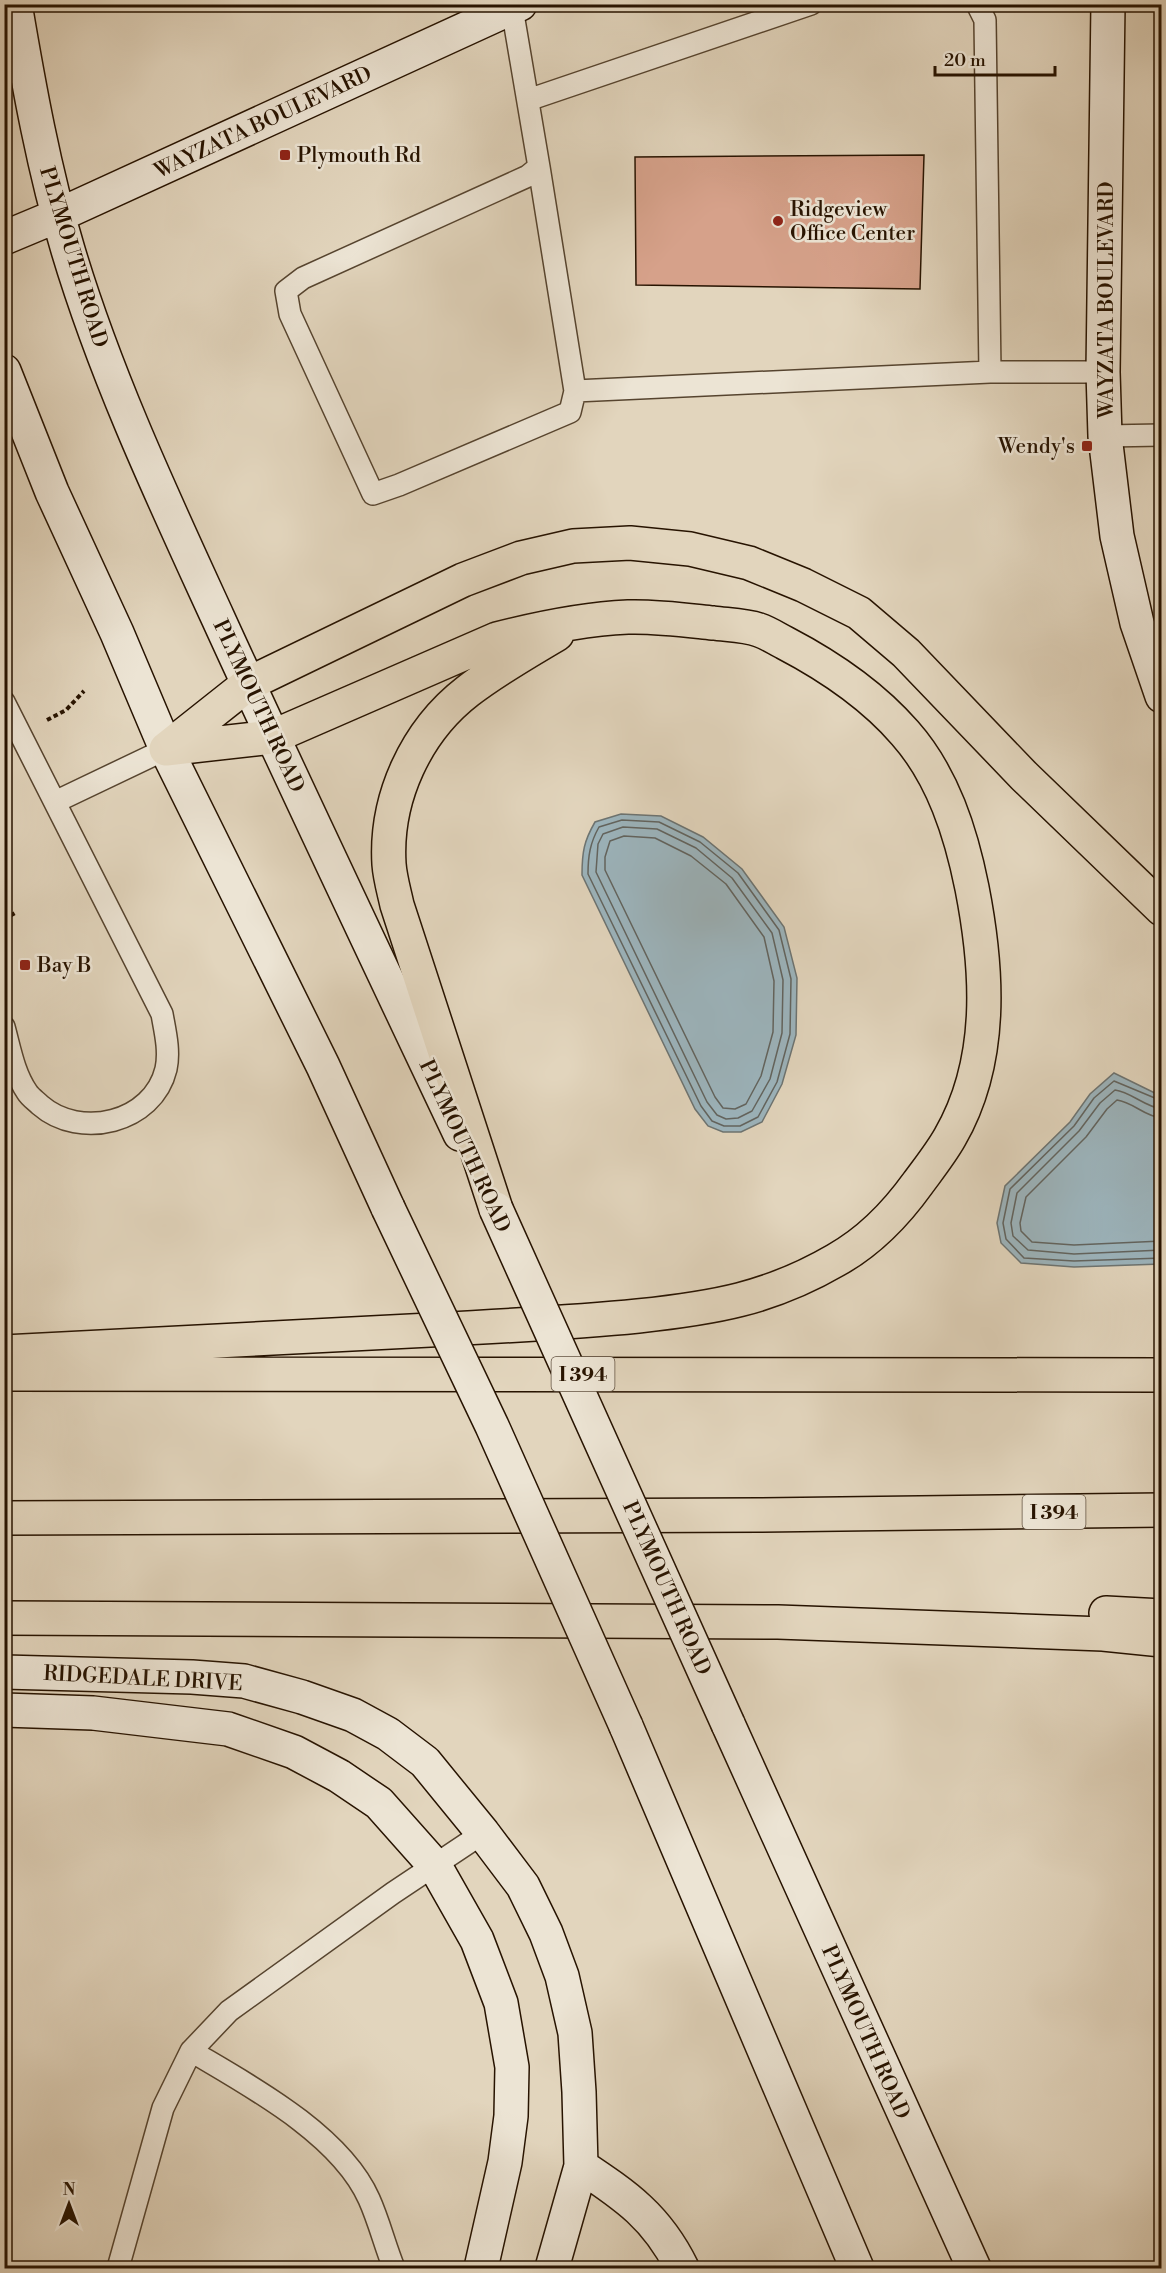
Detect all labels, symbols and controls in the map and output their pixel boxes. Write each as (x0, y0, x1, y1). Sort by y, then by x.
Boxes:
scale bar (935, 39, 1055, 77)
text: 20 m (944, 49, 986, 72)
street label: WAYZATA BOULEVARD (150, 61, 376, 185)
place label: Plymouth Rd (297, 143, 421, 169)
marker: Plymouth Rd (278, 148, 292, 162)
street label: PLYMOUTH ROAD (33, 164, 113, 351)
street label: WAYZATA BOULEVARD (1094, 181, 1120, 420)
place label: Ridgeview Office Center (790, 197, 915, 247)
marker: Ridgeview Office Center (771, 214, 785, 228)
place label: Wendy's (997, 434, 1075, 460)
marker: Wendy's (1080, 439, 1094, 453)
street label: PLYMOUTH ROAD (207, 616, 310, 797)
place label: Bay B (36, 953, 92, 979)
marker: Bay B (18, 958, 32, 972)
street label: PLYMOUTH ROAD (413, 1056, 516, 1237)
road number: I 394 (552, 1357, 614, 1391)
road number: I 394 (1022, 1495, 1086, 1529)
street label: PLYMOUTH ROAD (616, 1497, 716, 1680)
street label: RIDGEDALE DRIVE (43, 1661, 243, 1697)
street label: PLYMOUTH ROAD (815, 1941, 915, 2124)
north arrow (39, 2174, 99, 2234)
text: N (63, 2180, 76, 2200)

